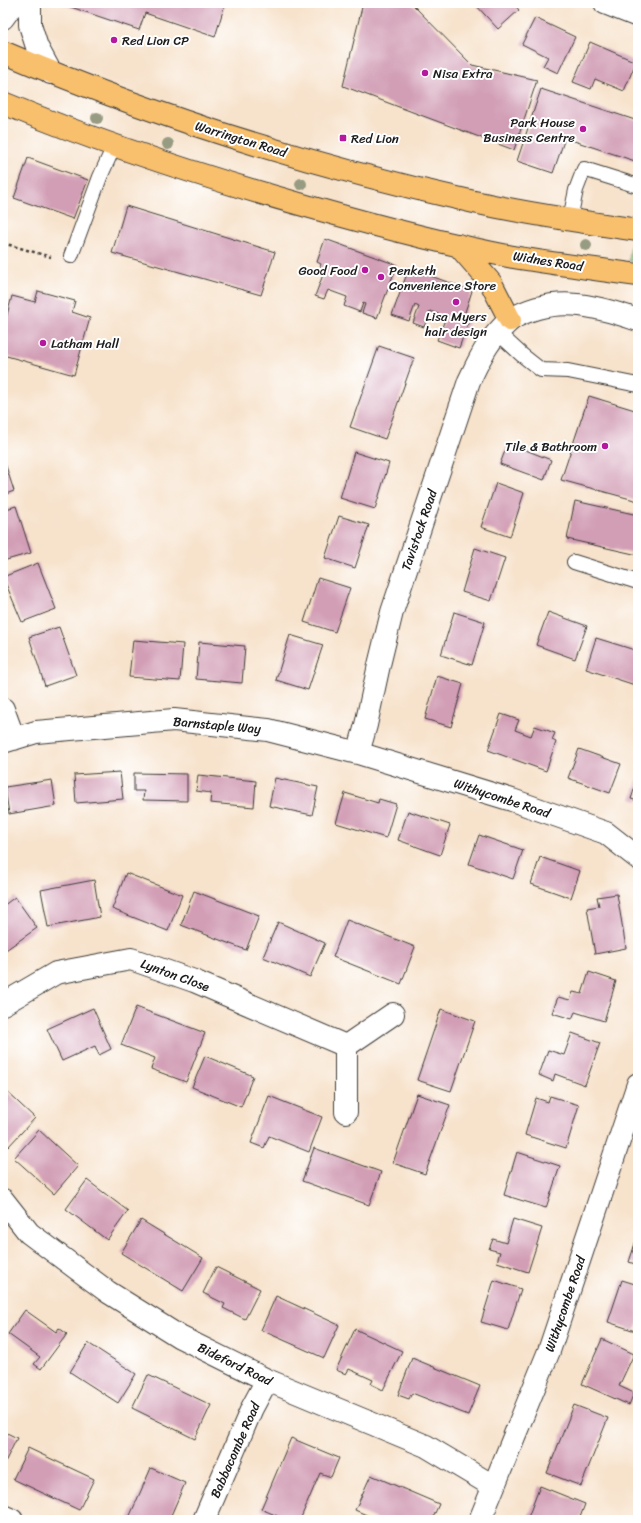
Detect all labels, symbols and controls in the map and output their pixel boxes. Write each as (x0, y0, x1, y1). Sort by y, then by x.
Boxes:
place label: Red Lion CP (122, 29, 189, 52)
marker: Red Lion CP (109, 35, 119, 45)
place label: Nisa Extra (433, 62, 493, 85)
marker: Nisa Extra (420, 68, 430, 78)
place label: Park House Business Centre (483, 111, 575, 149)
street label: Warrington Road (192, 114, 291, 164)
marker: Park House Business Centre (578, 124, 588, 134)
place label: Red Lion (351, 127, 399, 150)
marker: Red Lion (338, 133, 348, 143)
street label: Widnes Road (511, 244, 586, 278)
place label: Good Food (298, 259, 358, 282)
place label: Penketh Convenience Store (389, 259, 497, 297)
marker: Good Food (360, 265, 370, 275)
marker: Penketh Convenience Store (376, 272, 386, 282)
marker: Lisa Myers hair design (451, 297, 461, 307)
place label: Lisa Myers hair design (424, 305, 487, 343)
place label: Latham Hall (51, 332, 119, 355)
marker: Latham Hall (38, 338, 48, 348)
place label: Tile & Bathroom (505, 435, 597, 458)
marker: Tile & Bathroom (600, 441, 610, 451)
street label: Tavistock Road (394, 485, 444, 574)
street label: Barnstaple Way (172, 710, 262, 740)
street label: Withycombe Road (451, 772, 554, 825)
street label: Lynton Close (137, 952, 213, 998)
street label: Withycombe Road (538, 1252, 593, 1355)
street label: Bideford Road (194, 1336, 277, 1393)
street label: Babbacombe Road (204, 1397, 267, 1502)

